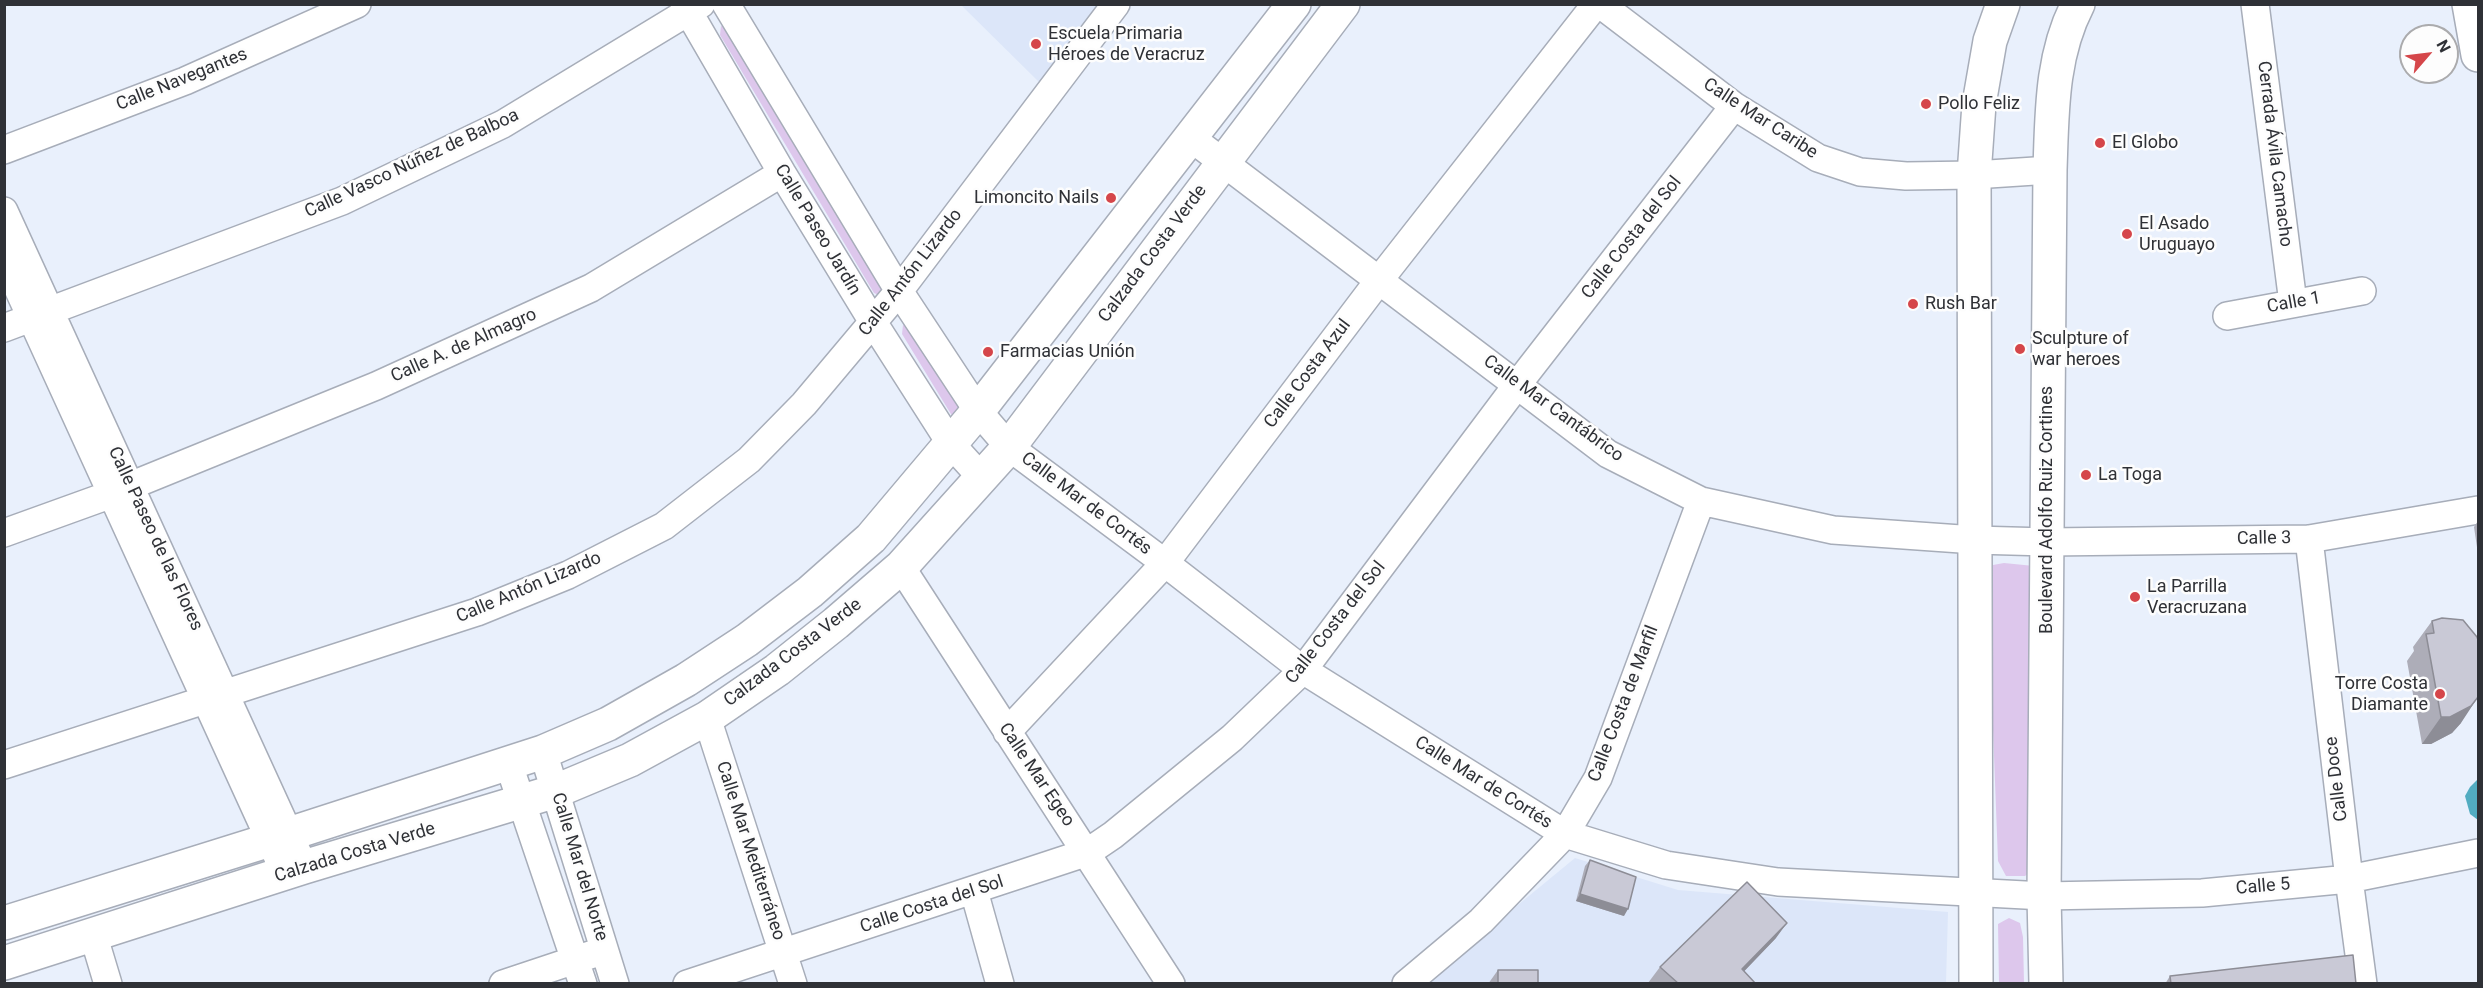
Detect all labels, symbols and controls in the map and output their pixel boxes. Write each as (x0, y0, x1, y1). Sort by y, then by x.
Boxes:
place label: Escuela Primaria Héroes de Veracruz (1048, 23, 1205, 66)
north arrow (2399, 24, 2459, 84)
marker: Escuela Primaria Héroes de Veracruz (1029, 37, 1043, 51)
text: N (2433, 37, 2455, 56)
street label: Calle Navegantes (113, 44, 251, 116)
street label: Cerrada Ávila Camacho (2252, 60, 2296, 248)
street label: Calle Mar Caribe (1699, 74, 1821, 164)
place label: Pollo Feliz (1938, 93, 2020, 115)
marker: Pollo Feliz (1919, 97, 1933, 111)
street label: Calle Vasco Núñez de Balboa (301, 105, 523, 223)
place label: El Globo (2112, 132, 2178, 154)
marker: El Globo (2093, 136, 2107, 150)
street label: Calle Paseo Jardín (769, 161, 865, 299)
street label: Calle Costa del Sol (1577, 172, 1687, 304)
street label: Calzada Costa Verde (1094, 181, 1212, 327)
place label: Limoncito Nails (974, 187, 1099, 209)
marker: Limoncito Nails (1104, 191, 1118, 205)
street label: Calle Antón Lizardo (855, 205, 967, 341)
place label: El Asado Uruguayo (2139, 213, 2215, 256)
marker: El Asado Uruguayo (2120, 227, 2134, 241)
street label: Calle 1 (2265, 288, 2323, 318)
place label: Rush Bar (1925, 293, 1997, 315)
marker: Rush Bar (1906, 297, 1920, 311)
street label: Calle A. de Almagro (388, 304, 540, 388)
street label: Calle Costa Azul (1260, 315, 1356, 433)
place label: Sculpture of war heroes (2032, 328, 2129, 370)
place label: Farmacias Unión (1000, 341, 1135, 363)
marker: Sculpture of war heroes (2013, 342, 2027, 356)
marker: Farmacias Unión (981, 345, 995, 359)
street label: Calle Mar Cantábrico (1479, 351, 1627, 467)
street label: Boulevard Adolfo Ruiz Cortines (2036, 386, 2058, 634)
street label: Calle Paseo de las Flores (103, 444, 207, 634)
street label: Calle Mar de Cortés (1017, 448, 1155, 560)
place label: La Toga (2098, 464, 2162, 486)
marker: La Toga (2079, 468, 2093, 482)
street label: Calle 3 (2237, 528, 2291, 550)
street label: Calle Antón Lizardo (453, 548, 605, 628)
street label: Calle Costa del Sol (1281, 557, 1391, 689)
place label: La Parrilla Veracruzana (2147, 576, 2247, 618)
marker: La Parrilla Veracruzana (2128, 590, 2142, 604)
street label: Calzada Costa Verde (720, 594, 866, 712)
street label: Calle Costa de Marfil (1584, 623, 1664, 785)
place label: Torre Costa Diamante (2335, 673, 2428, 716)
marker: Torre Costa Diamante (2433, 687, 2447, 701)
street label: Calle Mar Egeo (993, 719, 1079, 831)
street label: Calle Mar de Cortés (1410, 732, 1556, 834)
street label: Calle Doce (2321, 735, 2353, 823)
street label: Calle Mar Mediterráneo (711, 759, 789, 943)
street label: Calle Mar del Norte (546, 790, 612, 944)
street label: Calzada Costa Verde (272, 818, 438, 888)
street label: Calle Costa del Sol (858, 872, 1006, 938)
street label: Calle 5 (2235, 874, 2291, 900)

